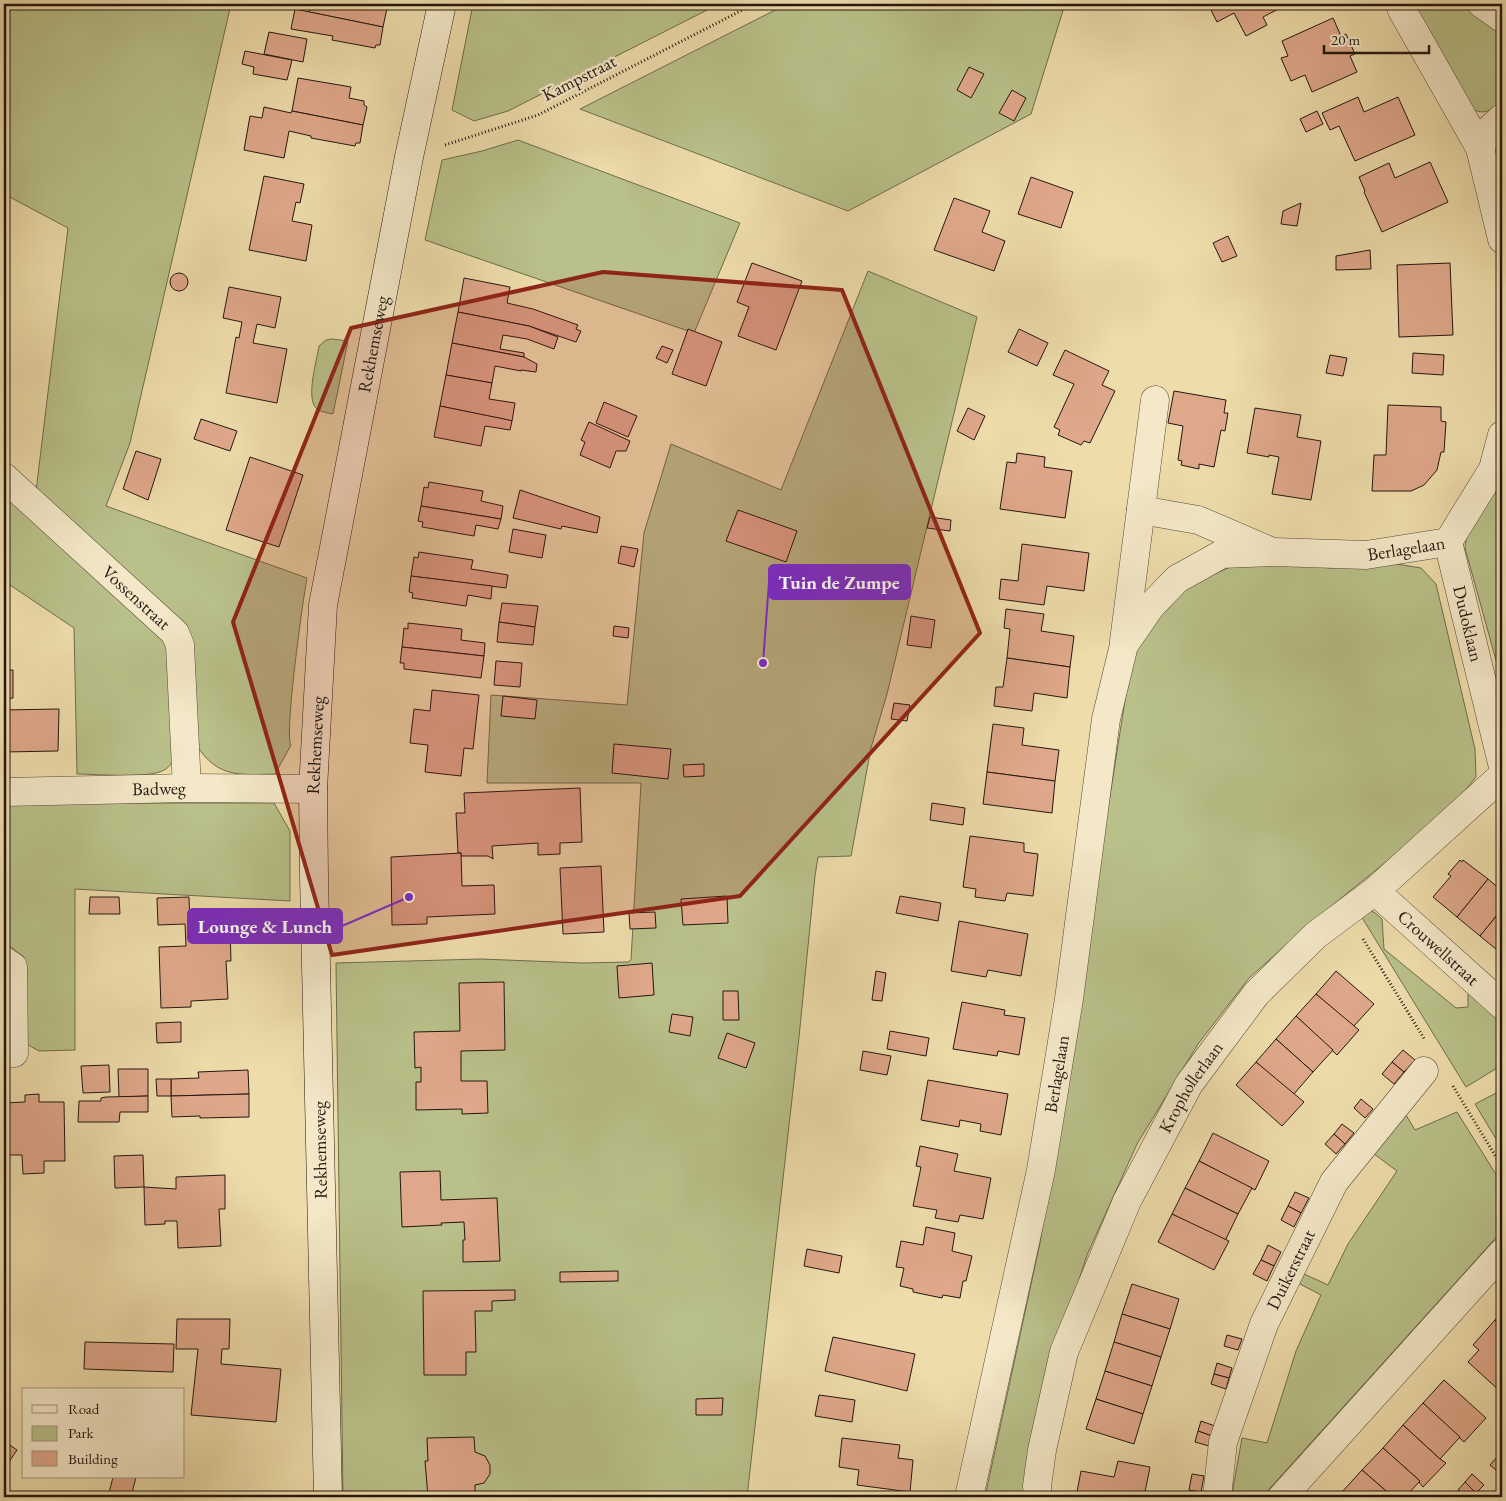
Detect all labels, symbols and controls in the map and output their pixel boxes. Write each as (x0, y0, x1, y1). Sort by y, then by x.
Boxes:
scale bar (1324, 22, 1428, 54)
text: 20 m (1331, 30, 1360, 49)
street label: Kampstraat (538, 49, 620, 106)
street label: Rekhemseweg (352, 294, 393, 395)
street label: Berlagelaan (1366, 531, 1447, 566)
street label: Vossenstraat (97, 560, 176, 635)
callout: Tuin de Zumpe (769, 565, 910, 599)
text: Tuin de Zumpe (778, 570, 900, 595)
street label: Dudoklaan (1448, 583, 1489, 664)
street label: Rekhemseweg (301, 695, 329, 795)
street label: Badweg (132, 776, 186, 800)
street label: Crouwellstraat (1393, 905, 1485, 990)
callout: Lounge & Lunch (188, 909, 342, 943)
text: Lounge & Lunch (198, 914, 333, 939)
street label: Berlagelaan (1039, 1033, 1074, 1114)
street label: Krophollerlaan (1153, 1036, 1228, 1137)
street label: Rekhemseweg (307, 1101, 332, 1199)
street label: Duikerstraat (1261, 1225, 1320, 1313)
legend (22, 1388, 185, 1478)
text: Road (68, 1399, 100, 1418)
text: Park (68, 1423, 95, 1442)
text: Building (68, 1449, 118, 1468)

